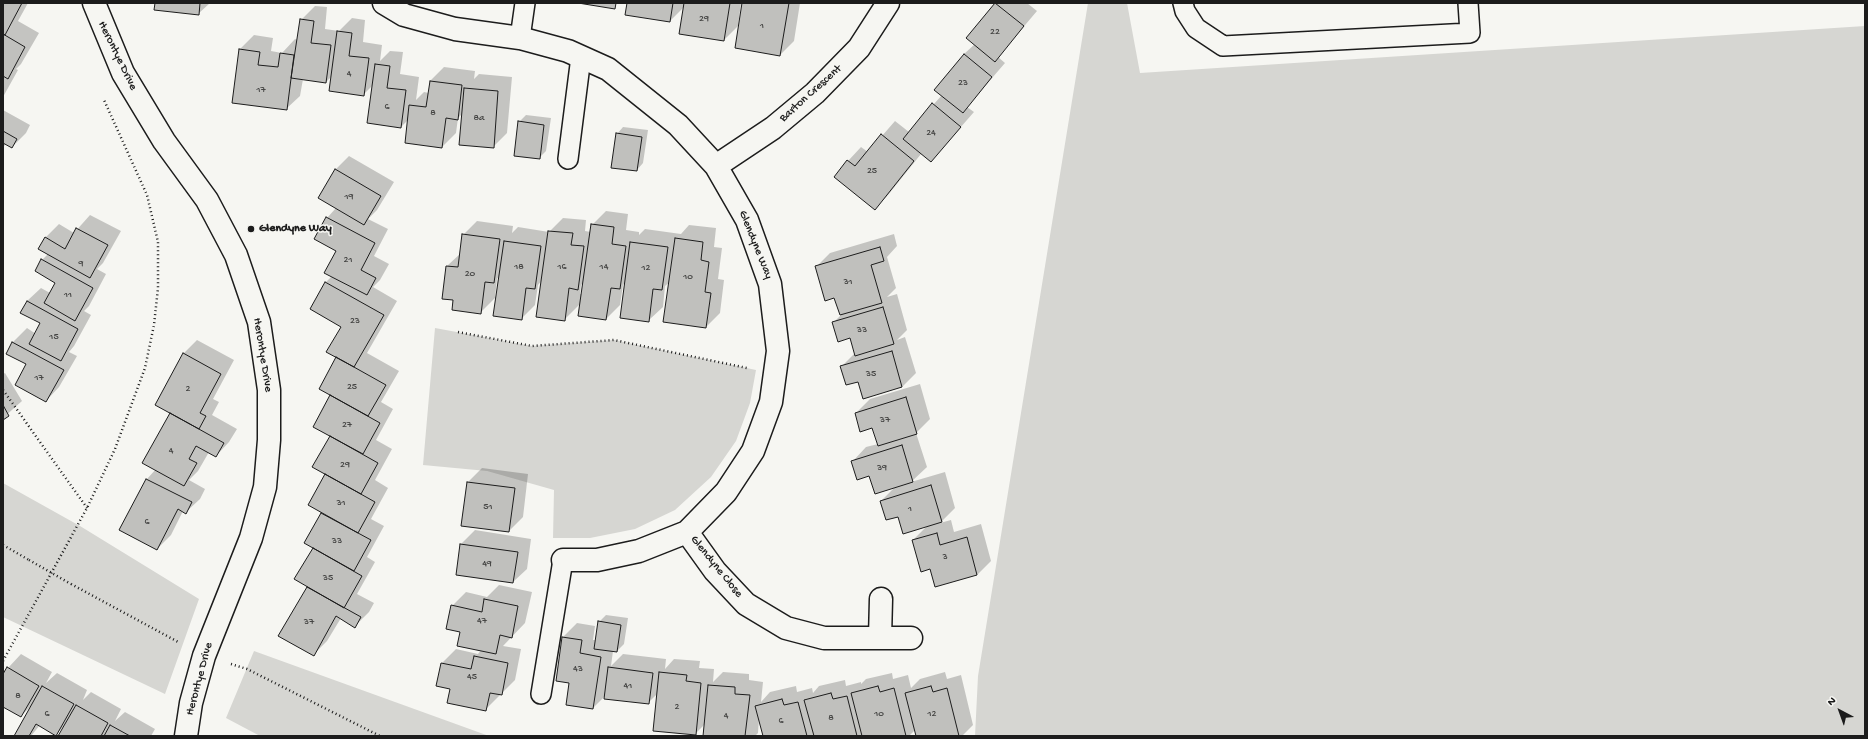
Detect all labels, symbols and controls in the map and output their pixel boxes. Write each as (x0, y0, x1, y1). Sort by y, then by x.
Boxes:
house number: 29 (699, 13, 709, 25)
street label: Herontye Drive (94, 19, 140, 93)
house number: 1 (760, 20, 764, 32)
house number: 22 (990, 26, 1000, 38)
street label: Barton Crescent (777, 62, 845, 126)
house number: 4 (347, 68, 351, 80)
house number: 23 (958, 77, 968, 89)
house number: 17 (256, 84, 266, 96)
house number: 6 (384, 101, 390, 113)
house number: 8 (430, 107, 436, 119)
house number: 8a (473, 112, 485, 124)
house number: 24 (926, 127, 936, 139)
house number: 25 (867, 165, 877, 177)
house number: 19 (344, 191, 354, 203)
street label: Glendyne Way (735, 209, 775, 281)
place label: Glendyne Way (259, 222, 332, 236)
marker: Glendyne Way (246, 224, 256, 234)
house number: 21 (344, 254, 352, 266)
house number: 9 (78, 258, 84, 270)
house number: 18 (514, 261, 524, 273)
house number: 16 (557, 261, 567, 273)
house number: 14 (600, 261, 608, 273)
house number: 12 (642, 262, 650, 274)
house number: 20 (465, 268, 475, 280)
house number: 10 (683, 271, 693, 283)
house number: 31 (843, 276, 853, 288)
house number: 11 (64, 289, 72, 301)
house number: 23 (350, 315, 360, 327)
street label: Herontye Drive (249, 317, 275, 393)
house number: 33 (857, 324, 867, 336)
house number: 15 (49, 331, 59, 343)
house number: 35 (866, 368, 876, 380)
house number: 17 (34, 372, 44, 384)
house number: 25 (347, 381, 357, 393)
house number: 2 (186, 383, 190, 395)
house number: 37 (880, 414, 890, 426)
house number: 27 (342, 419, 352, 431)
house number: 4 (169, 445, 173, 457)
house number: 29 (340, 459, 350, 471)
house number: 39 (877, 462, 887, 474)
house number: 31 (336, 497, 346, 509)
house number: 51 (483, 501, 493, 513)
house number: 1 (908, 503, 912, 515)
house number: 6 (144, 516, 150, 528)
street label: Glendyne Close (687, 533, 745, 601)
house number: 33 (332, 535, 342, 547)
house number: 3 (942, 551, 948, 563)
house number: 49 (482, 558, 492, 570)
house number: 35 (323, 572, 333, 584)
house number: 47 (477, 615, 487, 627)
house number: 37 (304, 616, 314, 628)
street label: Herontye Drive (183, 641, 217, 717)
house number: 43 (573, 663, 583, 675)
house number: 45 (467, 671, 477, 683)
house number: 41 (624, 680, 632, 692)
house number: 8 (15, 690, 21, 702)
north arrow (1820, 691, 1860, 731)
text: N (1825, 695, 1839, 709)
house number: 2 (675, 701, 679, 713)
house number: 6 (44, 708, 50, 720)
house number: 10 (874, 708, 884, 720)
house number: 12 (928, 708, 936, 720)
house number: 4 (724, 710, 728, 722)
house number: 8 (828, 712, 834, 724)
house number: 6 (778, 715, 784, 727)

